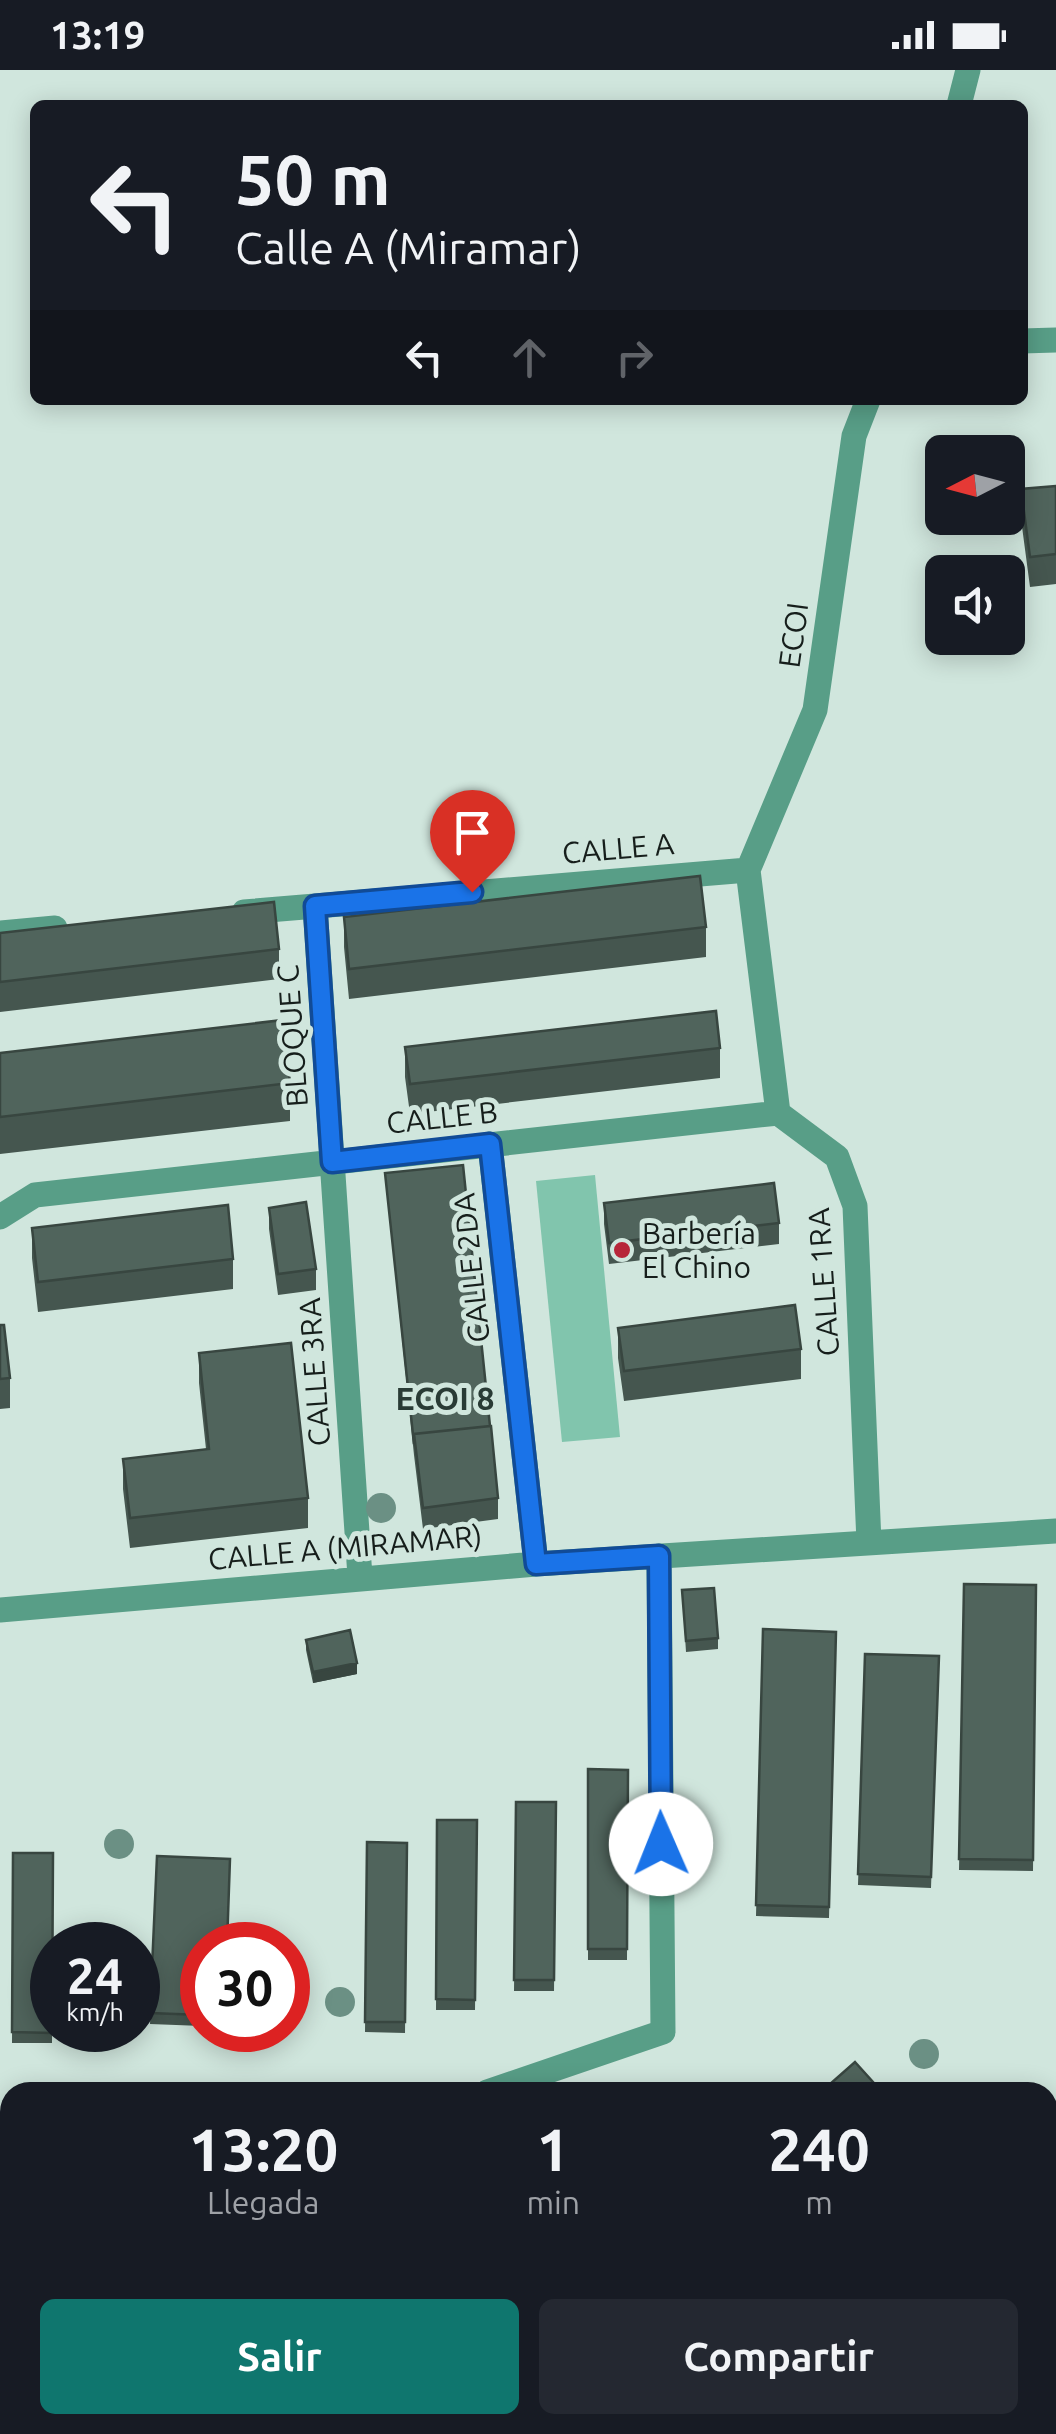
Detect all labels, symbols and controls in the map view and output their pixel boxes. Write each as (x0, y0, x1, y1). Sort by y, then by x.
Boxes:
text: 13:19 (50, 14, 145, 56)
icon: left (70, 140, 200, 270)
text: 50 m (235, 140, 391, 218)
text: Calle A (Miramar) (235, 222, 582, 273)
icon: left (397, 330, 452, 385)
icon: ahead (502, 330, 557, 385)
icon: right (607, 330, 662, 385)
north arrow (925, 435, 1025, 535)
map controls (925, 435, 1025, 655)
button: sound (925, 555, 1025, 655)
street label: ECOI (772, 600, 814, 670)
pin (430, 790, 515, 893)
icon: arrive (445, 805, 500, 860)
street label: CALLE A (561, 826, 676, 870)
street label: BLOQUE C (270, 964, 314, 1108)
street label: CALLE B (385, 1094, 499, 1140)
street label: CALLE 2DA (446, 1191, 496, 1344)
street label: CALLE 1RA (801, 1206, 845, 1357)
place label: Barbería El Chino (642, 1216, 756, 1284)
marker: Barbería El Chino (611, 1239, 633, 1261)
street label: CALLE 3RA (292, 1296, 336, 1447)
district label: ECOI 8 (395, 1380, 495, 1416)
street label: CALLE A (MIRAMAR) (206, 1518, 484, 1576)
position arrow (609, 1792, 713, 1896)
speed limit sign: 30 (180, 1922, 310, 2052)
text: 24 (67, 1947, 123, 2003)
text: km/h (66, 1998, 124, 2026)
text: 13:20 (188, 2115, 338, 2182)
text: 1 (536, 2115, 570, 2182)
text: 240 (768, 2115, 870, 2182)
text: Llegada (207, 2184, 319, 2220)
text: min (526, 2184, 580, 2220)
text: m (805, 2184, 833, 2220)
button: Salir (40, 2299, 519, 2414)
button: Compartir (539, 2299, 1018, 2414)

